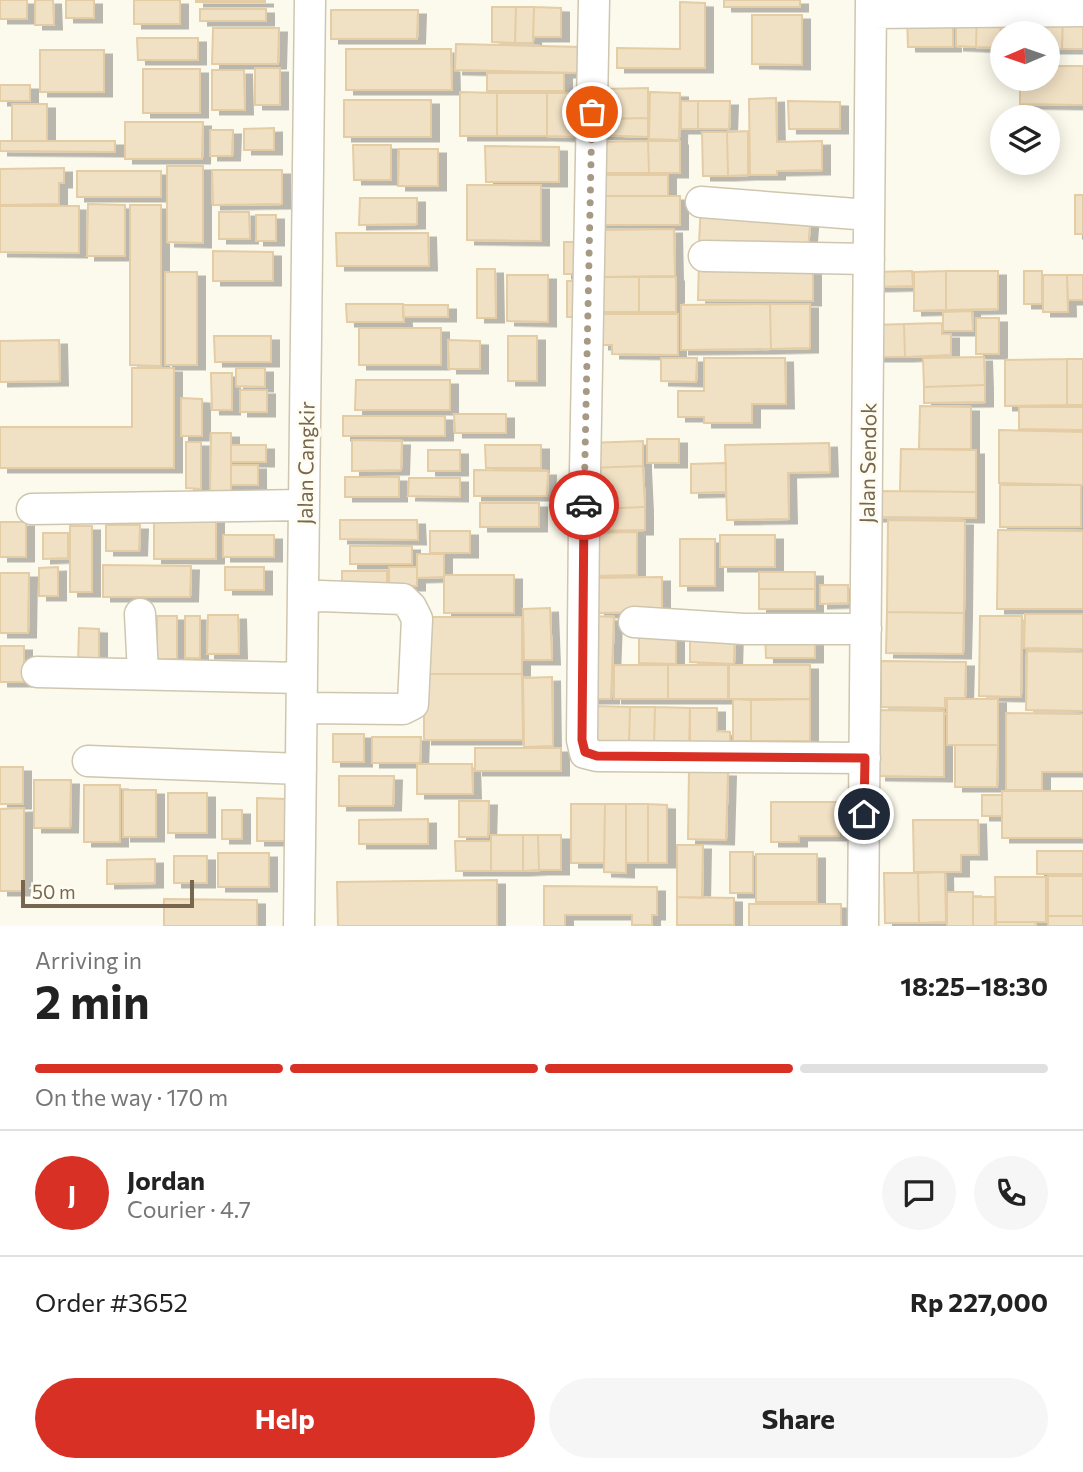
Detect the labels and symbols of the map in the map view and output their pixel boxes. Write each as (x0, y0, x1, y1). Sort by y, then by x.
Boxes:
north arrow (990, 21, 1060, 91)
pin (562, 82, 622, 142)
street label: Jalan Cangkir (291, 401, 319, 525)
street label: Jalan Sendok (853, 402, 881, 524)
courier (549, 470, 619, 540)
pin (834, 784, 894, 844)
scale bar (21, 877, 194, 909)

